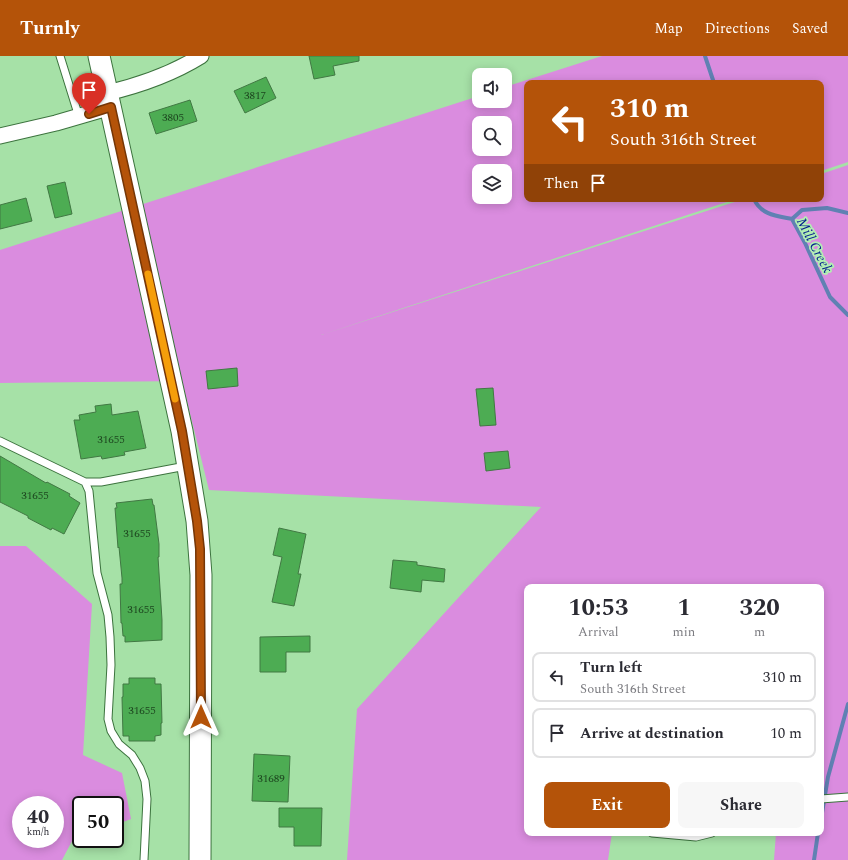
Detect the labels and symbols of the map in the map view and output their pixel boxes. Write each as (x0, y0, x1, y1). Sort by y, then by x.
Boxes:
pin (72, 73, 106, 114)
house number: 3817 (244, 87, 266, 104)
house number: 3805 (162, 109, 184, 126)
water label: Mill Creek (791, 214, 838, 277)
house number: 31655 (97, 431, 125, 448)
house number: 31655 (21, 487, 49, 504)
house number: 31655 (123, 525, 151, 542)
house number: 31655 (127, 601, 155, 618)
position arrow (180, 696, 222, 738)
house number: 31655 (128, 702, 156, 719)
house number: 31689 (257, 770, 285, 787)
speed limit sign: 50 (72, 796, 124, 848)

